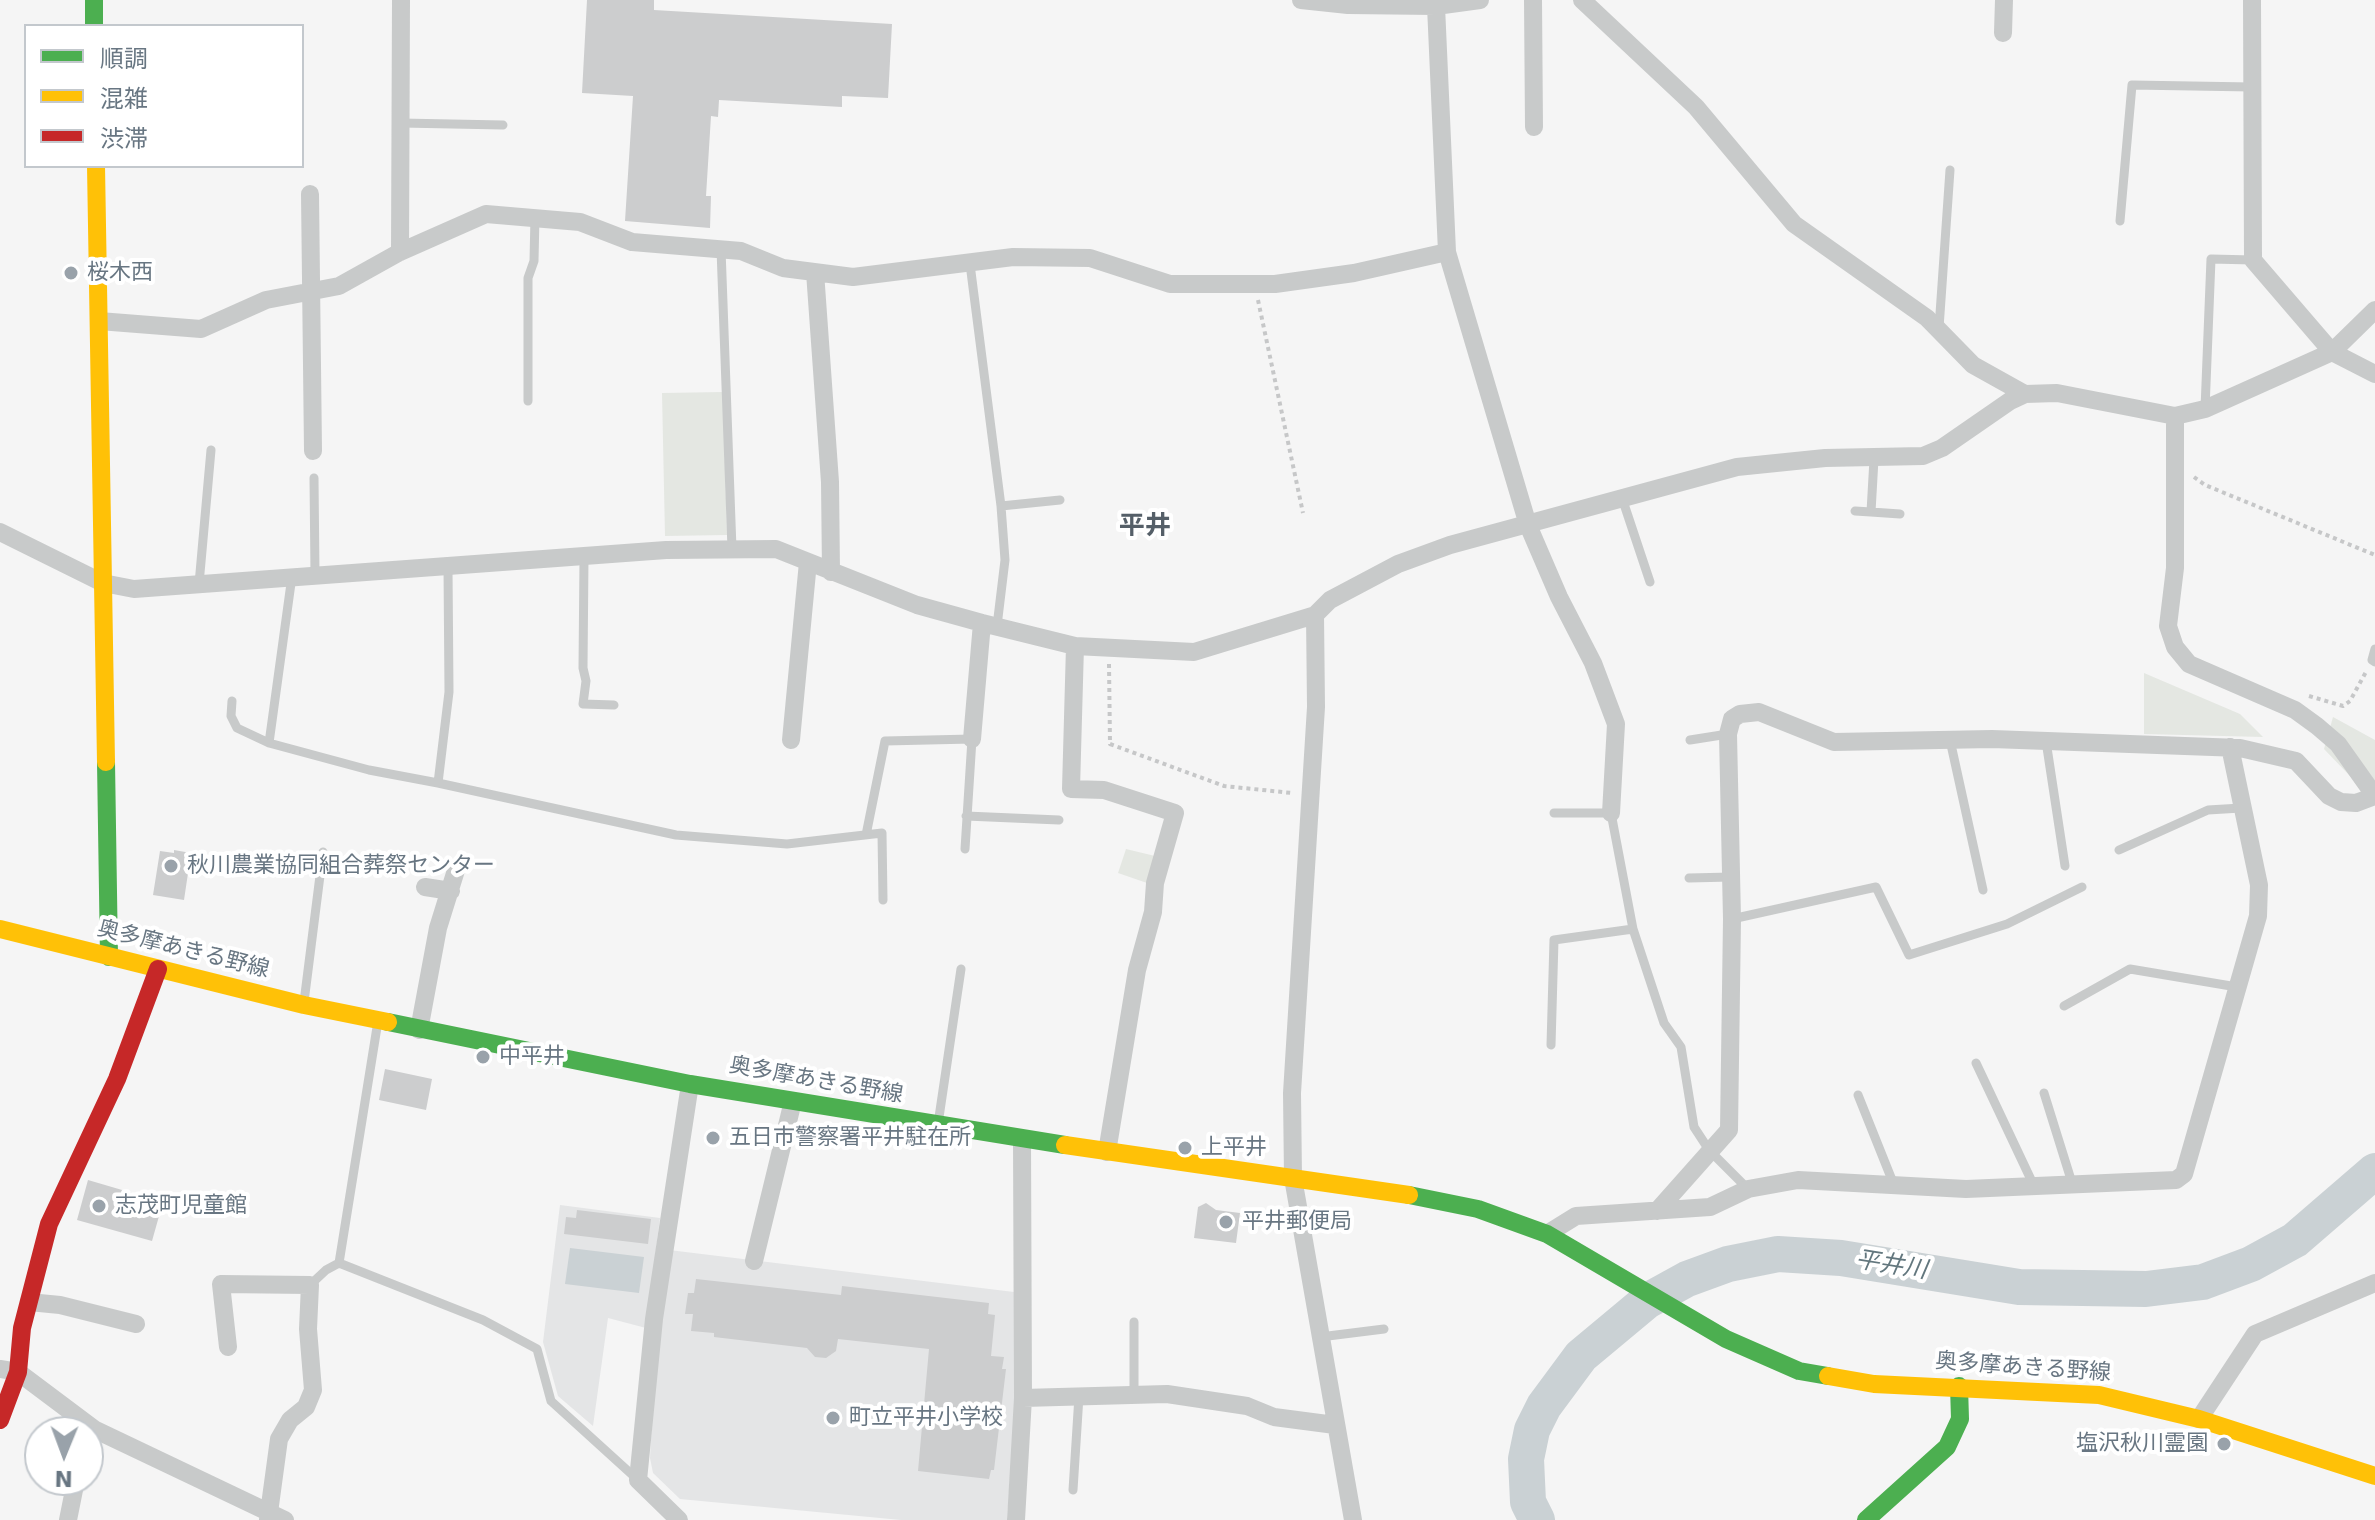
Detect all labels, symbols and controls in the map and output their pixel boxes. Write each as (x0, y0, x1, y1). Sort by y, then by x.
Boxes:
legend (24, 24, 304, 168)
text: 順調 (100, 45, 148, 73)
text: 混雑 (100, 85, 148, 113)
text: 渋滞 (100, 125, 148, 153)
place label: 桜木西 (87, 260, 153, 286)
marker: 桜木西 (62, 264, 80, 282)
district label: 平井 (1119, 511, 1171, 543)
place label: 秋川農業協同組合葬祭センター (187, 853, 495, 879)
marker: 秋川農業協同組合葬祭センター (162, 857, 180, 875)
street label: 奥多摩あきる野線 (94, 916, 272, 984)
place label: 中平井 (499, 1044, 565, 1070)
marker: 中平井 (474, 1048, 492, 1066)
street label: 奥多摩あきる野線 (727, 1053, 905, 1109)
place label: 五日市警察署平井駐在所 (729, 1125, 971, 1151)
marker: 五日市警察署平井駐在所 (704, 1129, 722, 1147)
place label: 上平井 (1201, 1135, 1267, 1161)
marker: 上平井 (1176, 1139, 1194, 1157)
place label: 志茂町児童館 (115, 1193, 247, 1219)
marker: 志茂町児童館 (90, 1197, 108, 1215)
place label: 平井郵便局 (1242, 1209, 1352, 1235)
marker: 平井郵便局 (1217, 1213, 1235, 1231)
water label: 平井川 (1853, 1246, 1929, 1286)
street label: 奥多摩あきる野線 (1934, 1349, 2112, 1387)
place label: 町立平井小学校 (849, 1405, 1003, 1431)
marker: 町立平井小学校 (824, 1409, 842, 1427)
north arrow (24, 1416, 104, 1496)
place label: 塩沢秋川霊園 (2076, 1431, 2208, 1457)
marker: 塩沢秋川霊園 (2215, 1435, 2233, 1453)
text: N (54, 1466, 73, 1491)

